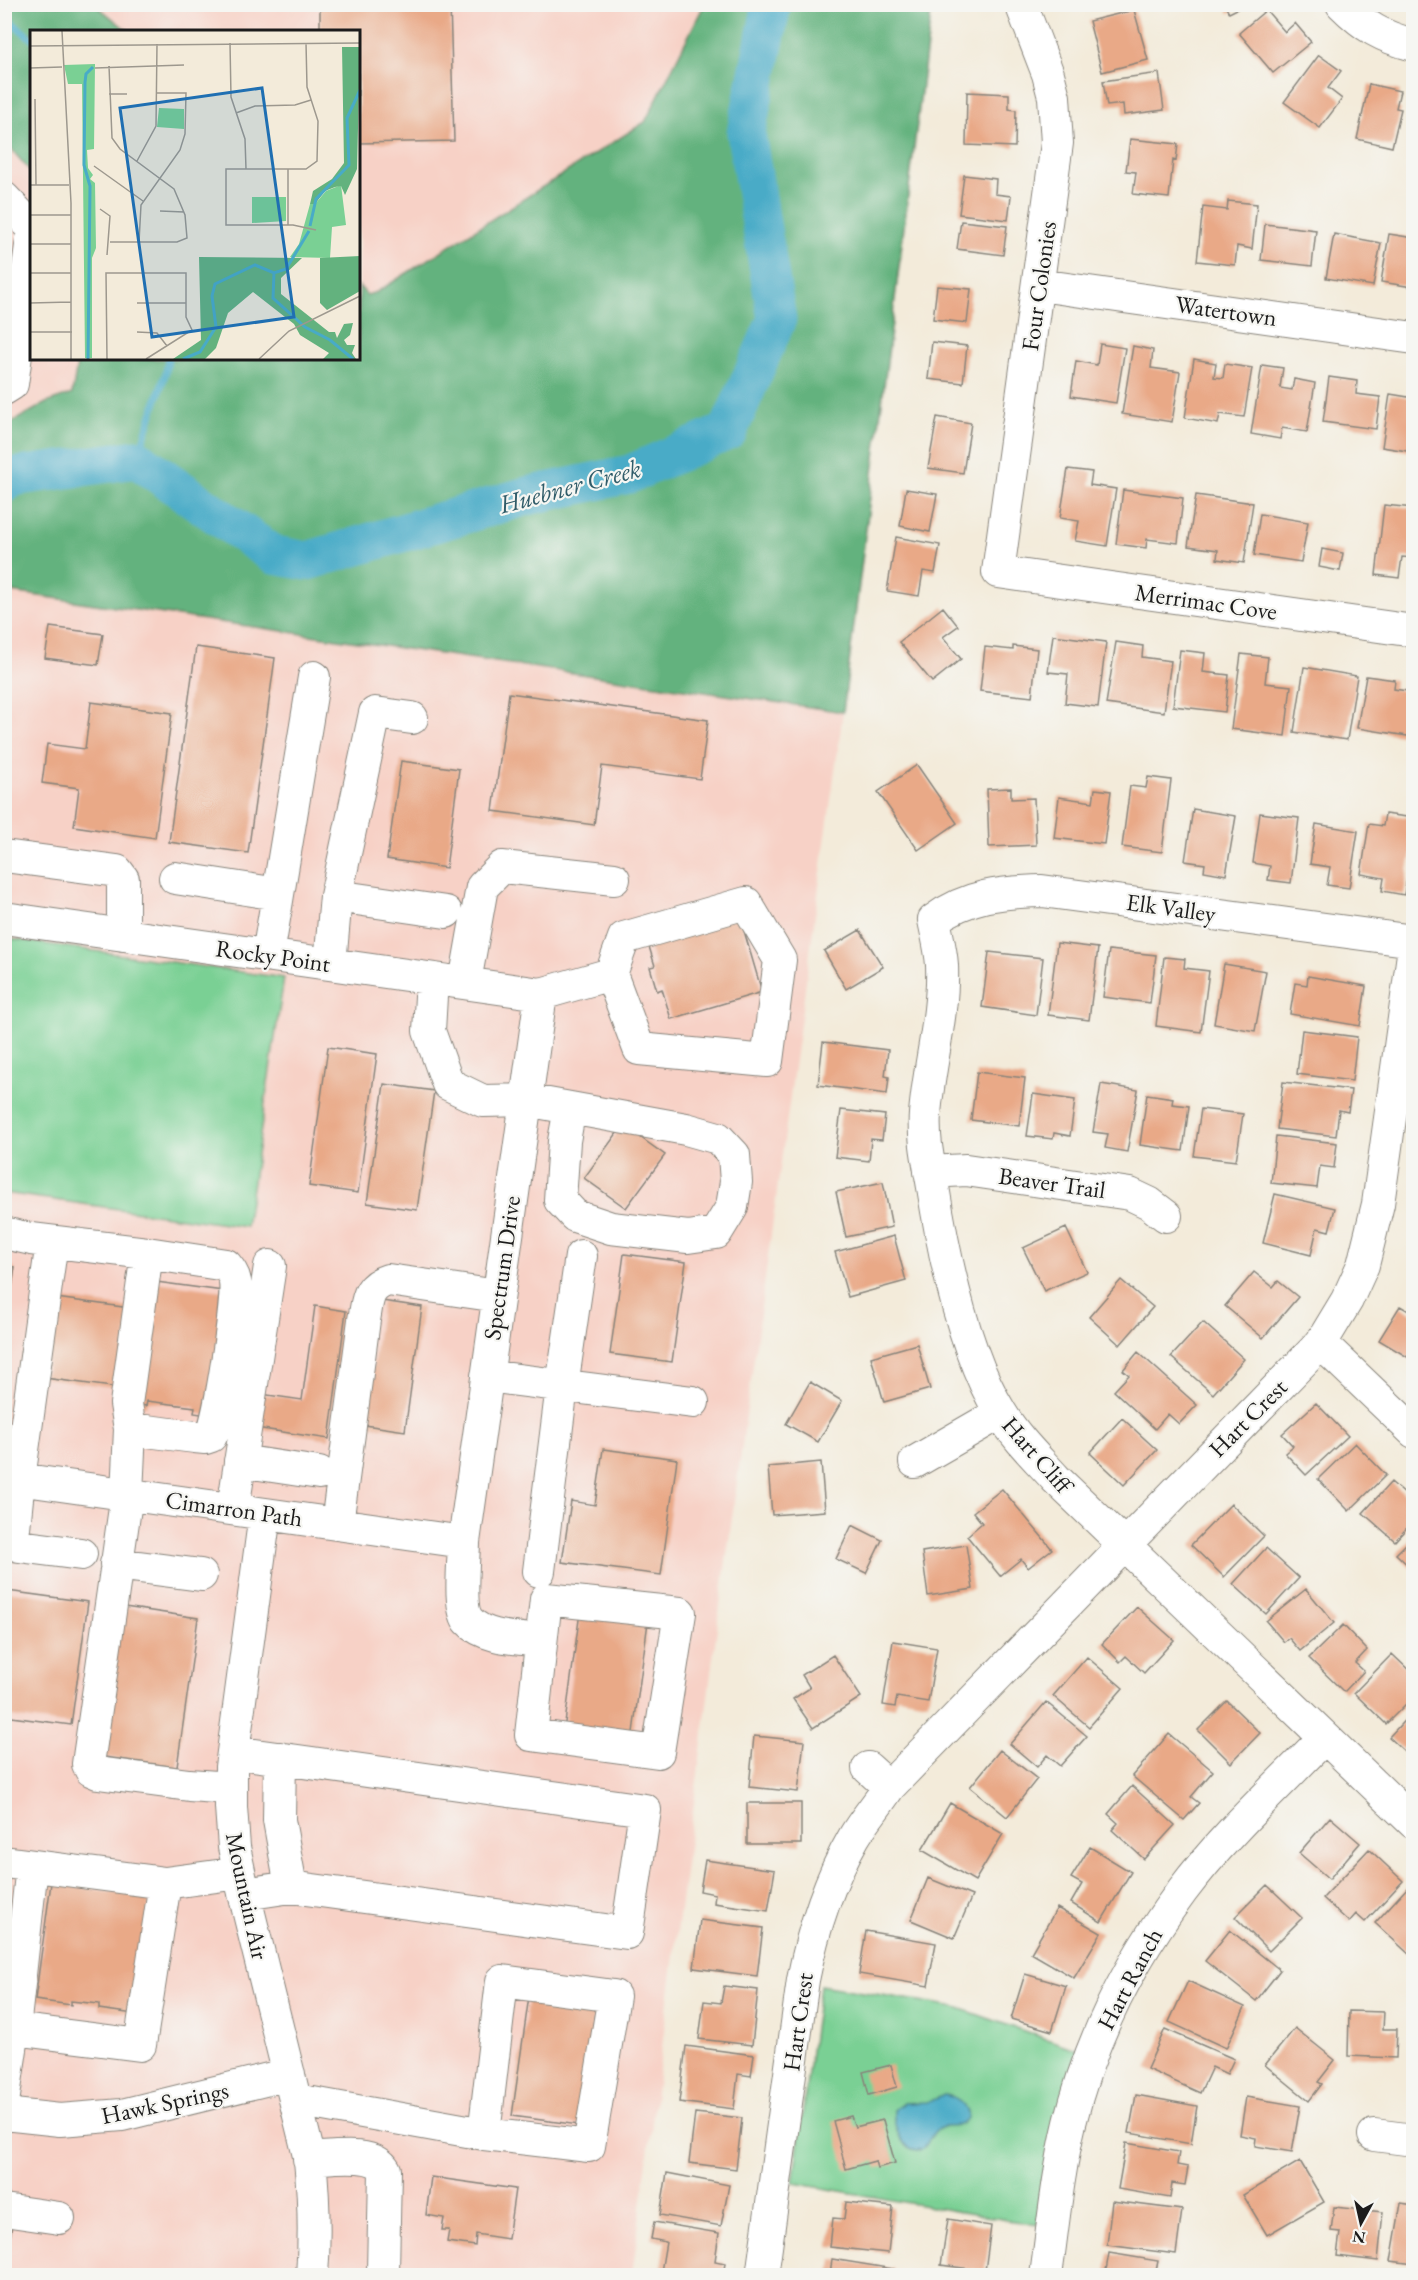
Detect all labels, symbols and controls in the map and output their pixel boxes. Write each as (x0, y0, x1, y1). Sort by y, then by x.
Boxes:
inset map (30, 30, 360, 360)
street label: Four Colonies (1014, 219, 1063, 353)
street label: Watertown (1173, 288, 1279, 333)
water label: Huebner Creek (495, 451, 645, 521)
street label: Merrimac Cove (1133, 576, 1279, 627)
street label: Elk Valley (1124, 886, 1218, 929)
street label: Rocky Point (214, 932, 333, 979)
street label: Beaver Trail (997, 1160, 1108, 1205)
street label: Spectrum Drive (476, 1194, 527, 1342)
street label: Hart Crest (1202, 1371, 1294, 1464)
street label: Hart Cliff (996, 1410, 1081, 1502)
street label: Cimarron Path (164, 1484, 305, 1533)
street label: Mountain Air (219, 1829, 276, 1962)
street label: Hart Ranch (1090, 1923, 1169, 2035)
street label: Hart Crest (775, 1970, 820, 2073)
street label: Hawk Springs (98, 2074, 231, 2131)
north arrow (1331, 2193, 1391, 2253)
text: N (1351, 2226, 1367, 2249)

